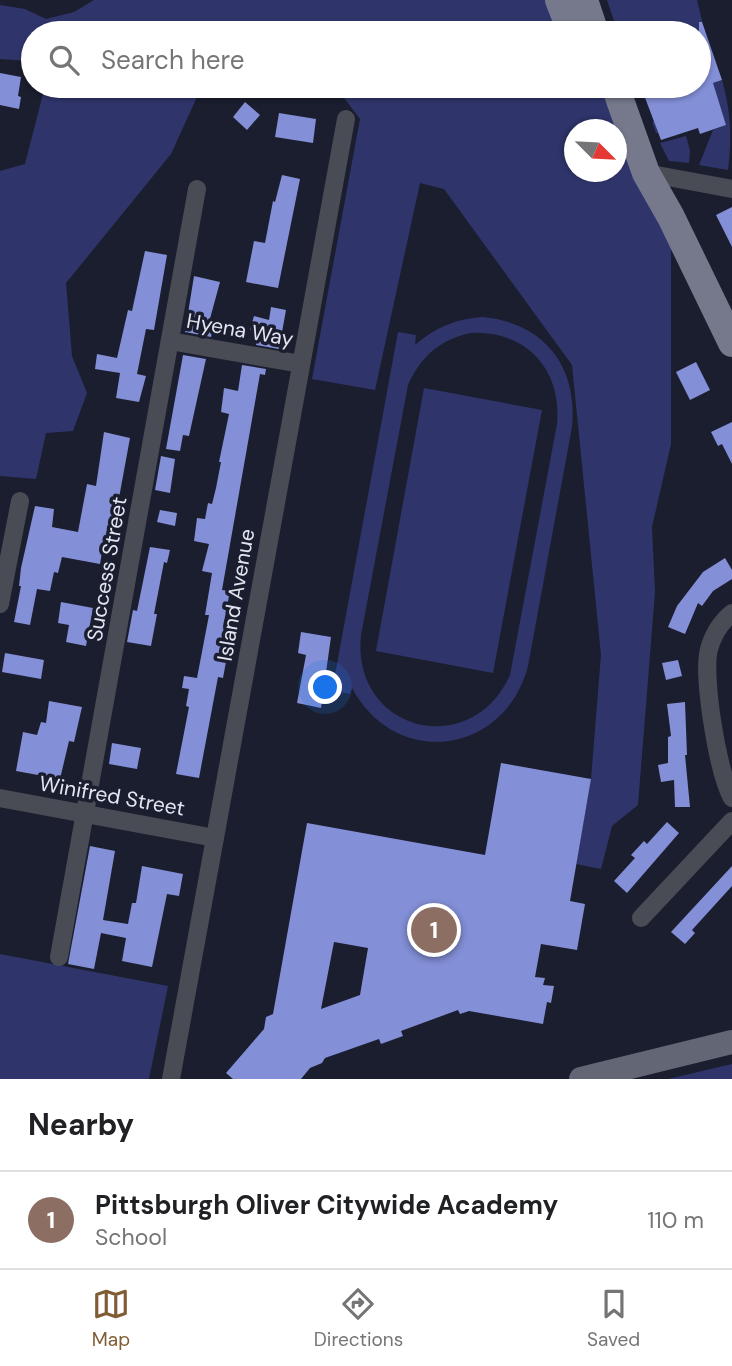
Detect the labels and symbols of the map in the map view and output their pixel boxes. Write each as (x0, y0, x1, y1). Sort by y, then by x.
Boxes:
north arrow (564, 119, 627, 182)
street label: Hyena Way (184, 307, 296, 353)
street label: Success Street (81, 495, 133, 643)
street label: Island Avenue (211, 527, 261, 663)
your location (308, 670, 342, 704)
street label: Winifred Street (37, 769, 187, 823)
pin: 1 (411, 904, 457, 956)

